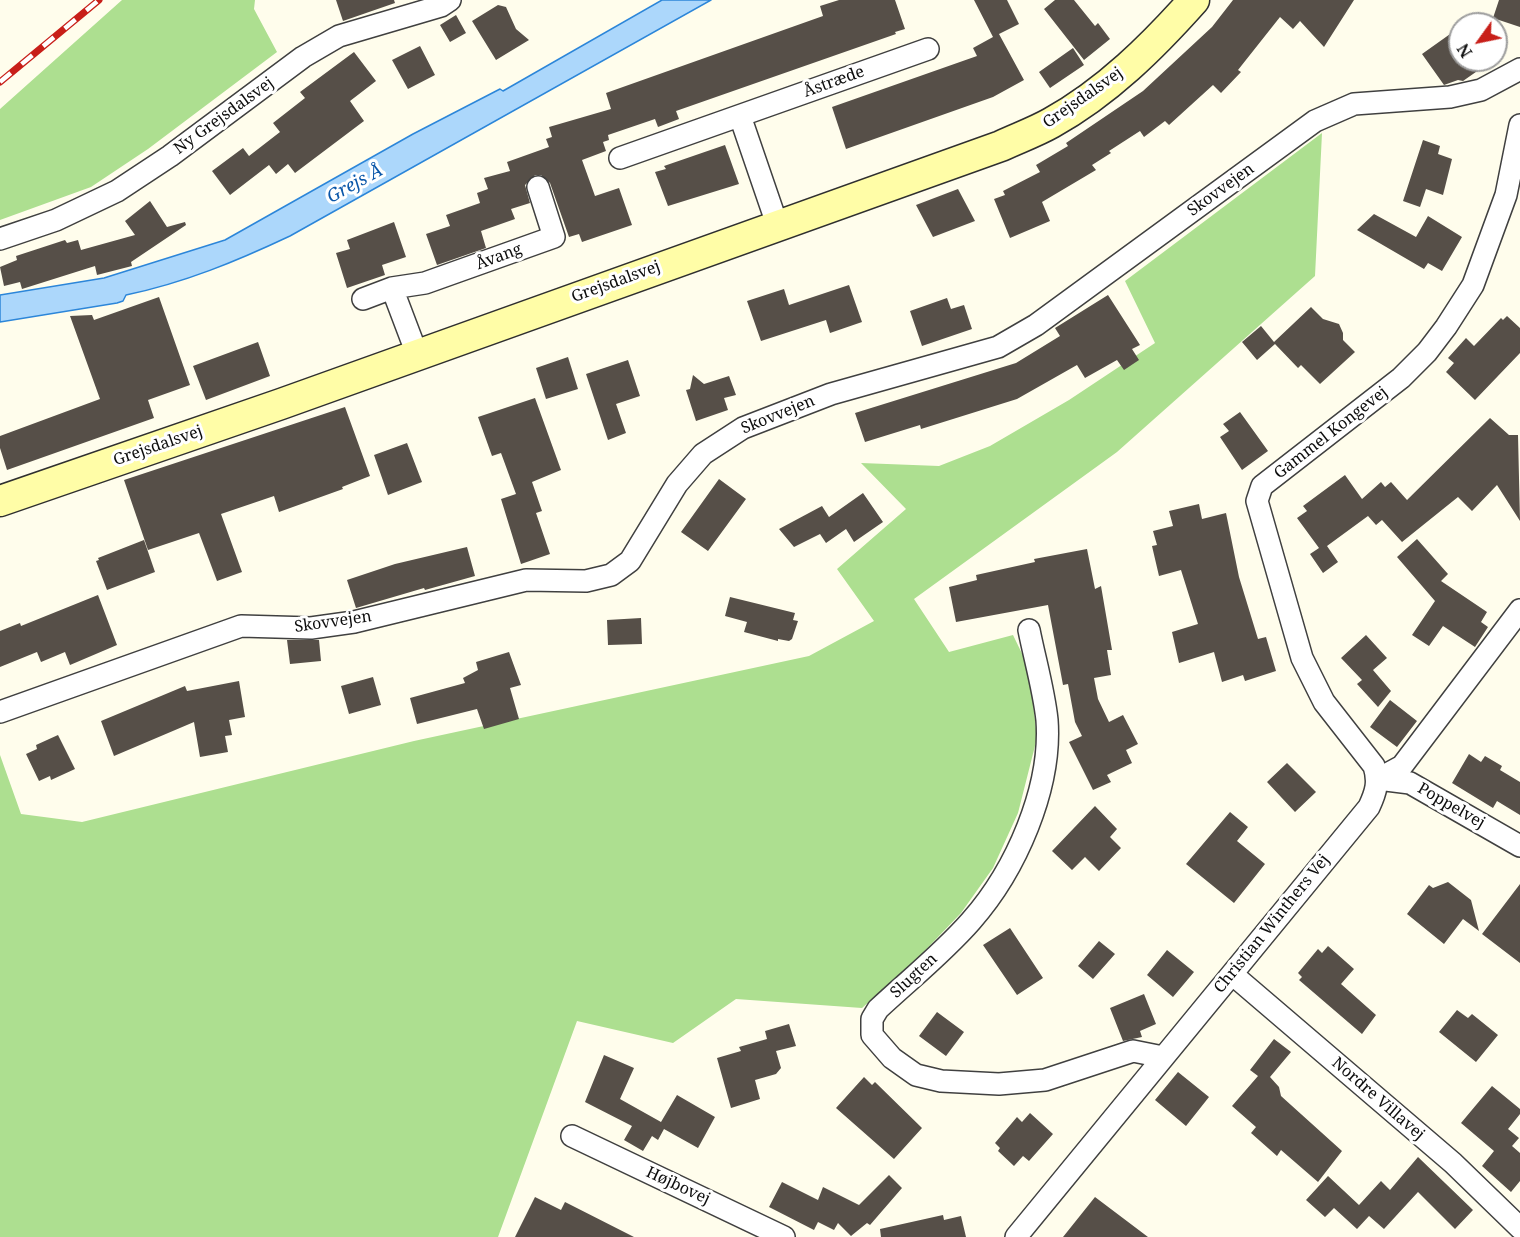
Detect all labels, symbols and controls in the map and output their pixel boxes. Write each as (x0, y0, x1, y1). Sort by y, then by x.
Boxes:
north arrow (1448, 12, 1508, 72)
text: N (1452, 39, 1477, 62)
street label: Åstræde (801, 62, 867, 102)
street label: Grejsdalsvej (1039, 63, 1127, 133)
street label: Ny Grejsdalsvej (170, 73, 278, 159)
street label: Skovvejen (1184, 159, 1258, 221)
water label: Grejs Å (323, 160, 387, 208)
street label: Åvang (473, 240, 525, 274)
street label: Grejsdalsvej (569, 257, 663, 307)
street label: Gammel Kongevej (1270, 383, 1392, 483)
street label: Skovvejen (738, 392, 818, 438)
street label: Grejsdalsvej (111, 422, 205, 470)
street label: Skovvejen (293, 607, 373, 637)
street label: Poppelvej (1414, 779, 1488, 833)
street label: Christian Winthers Vej (1210, 851, 1334, 997)
street label: Slugten (887, 950, 941, 1002)
street label: Nordre Villavej (1328, 1054, 1428, 1144)
street label: Højbovej (643, 1163, 713, 1209)

